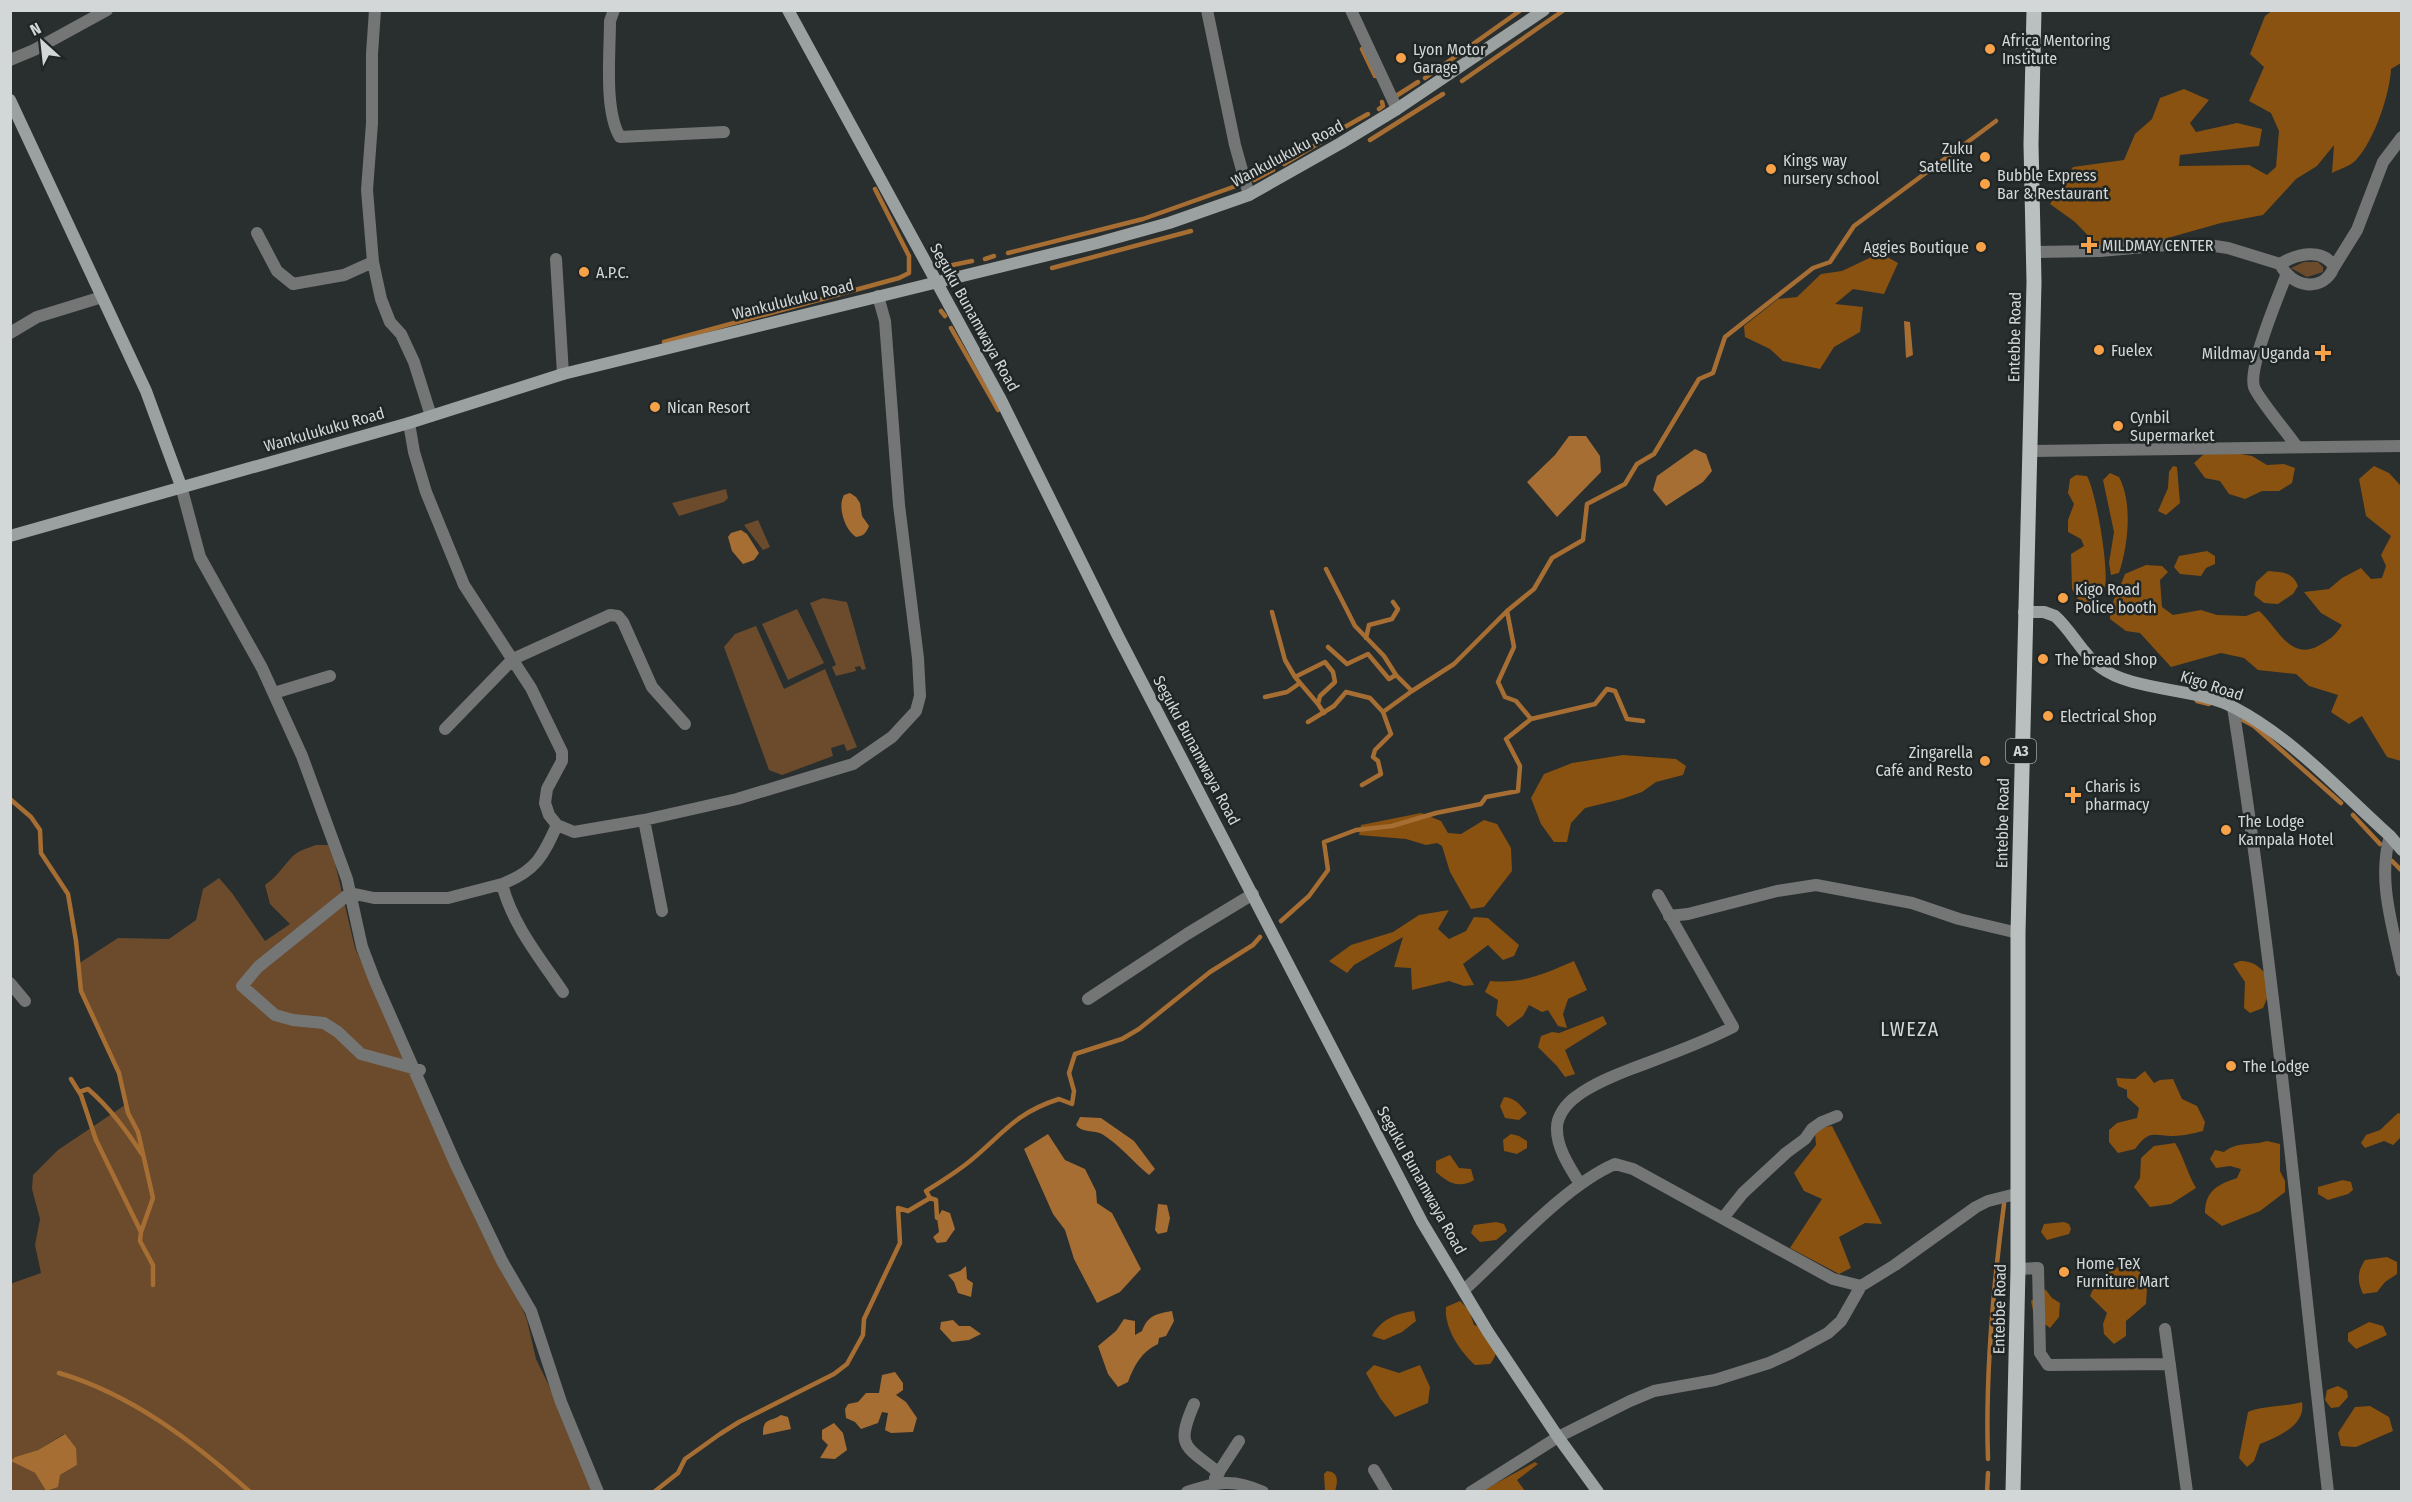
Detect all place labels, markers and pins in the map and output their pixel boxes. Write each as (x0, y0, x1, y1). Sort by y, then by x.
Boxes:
place label: Africa Mentoring Institute (2002, 31, 2110, 68)
place label: Lyon Motor Garage (1413, 40, 1486, 77)
marker: Africa Mentoring Institute (1983, 42, 1997, 56)
marker: Lyon Motor Garage (1394, 51, 1408, 65)
place label: Zuku Satellite (1919, 139, 1973, 176)
marker: Zuku Satellite (1978, 150, 1992, 164)
place label: Kings way nursery school (1783, 151, 1880, 188)
marker: Kings way nursery school (1764, 162, 1778, 176)
place label: Bubble Express Bar & Restaurant (1997, 166, 2109, 203)
marker: Bubble Express Bar & Restaurant (1978, 177, 1992, 191)
marker: MILDMAY CENTER (2080, 236, 2098, 254)
place label: MILDMAY CENTER (2102, 236, 2214, 255)
place label: Aggies Boutique (1863, 238, 1969, 257)
marker: Aggies Boutique (1974, 240, 1988, 254)
place label: A.P.C. (596, 263, 629, 282)
marker: A.P.C. (577, 265, 591, 279)
place label: Fuelex (2111, 341, 2153, 360)
marker: Fuelex (2092, 343, 2106, 357)
place label: Mildmay Uganda (2202, 344, 2310, 363)
marker: Mildmay Uganda (2314, 344, 2332, 362)
place label: Nican Resort (667, 398, 751, 417)
marker: Nican Resort (648, 400, 662, 414)
place label: Cynbil Supermarket (2130, 408, 2215, 445)
marker: Cynbil Supermarket (2111, 419, 2125, 433)
place label: Kigo Road Police booth (2075, 580, 2157, 617)
marker: Kigo Road Police booth (2056, 591, 2070, 605)
place label: The bread Shop (2055, 650, 2157, 669)
marker: The bread Shop (2036, 652, 2050, 666)
place label: Electrical Shop (2060, 707, 2157, 726)
marker: Electrical Shop (2041, 709, 2055, 723)
place label: Zingarella Café and Resto (1876, 743, 1973, 780)
marker: Zingarella Café and Resto (1978, 754, 1992, 768)
place label: Charis is pharmacy (2085, 777, 2150, 814)
marker: Charis is pharmacy (2066, 788, 2080, 802)
place label: The Lodge Kampala Hotel (2238, 812, 2334, 849)
marker: The Lodge Kampala Hotel (2219, 823, 2233, 837)
place label: The Lodge (2243, 1057, 2309, 1076)
marker: The Lodge (2224, 1059, 2238, 1073)
place label: Home TeX Furniture Mart (2076, 1254, 2170, 1291)
marker: Home TeX Furniture Mart (2057, 1265, 2071, 1279)

